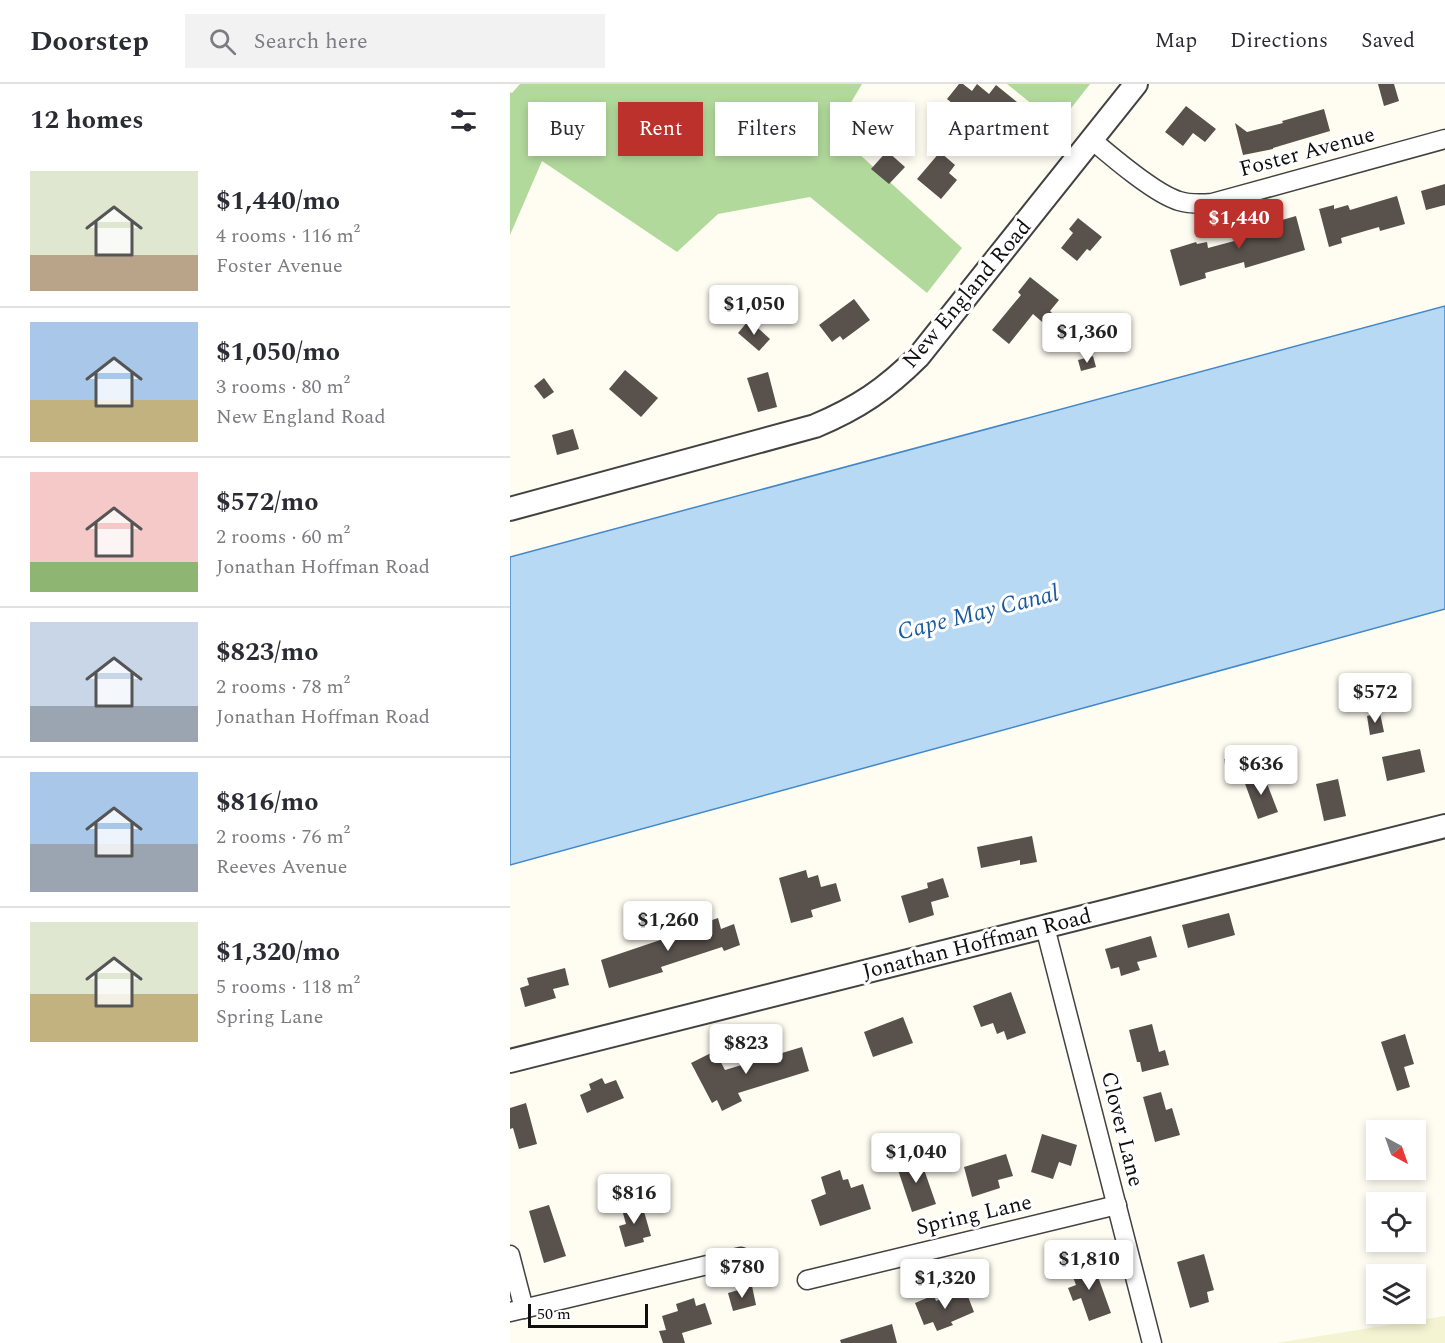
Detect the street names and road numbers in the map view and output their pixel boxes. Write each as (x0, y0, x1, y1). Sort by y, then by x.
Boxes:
street label: Foster Avenue (1235, 118, 1379, 186)
street label: New England Road (894, 212, 1040, 376)
street label: Jonathan Hoffman Road (859, 900, 1095, 988)
street label: Clover Lane (1092, 1068, 1152, 1190)
street label: Spring Lane (913, 1186, 1035, 1244)

